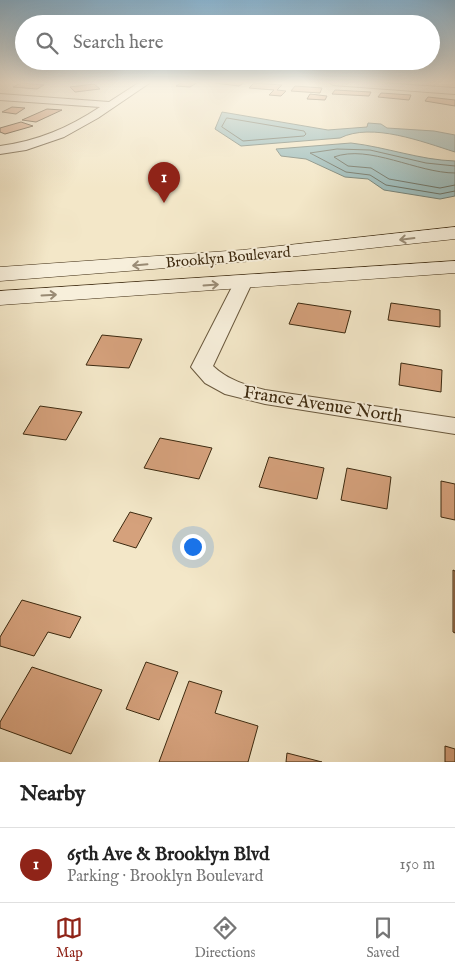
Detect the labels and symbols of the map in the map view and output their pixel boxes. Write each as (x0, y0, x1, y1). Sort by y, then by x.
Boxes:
pin: 1 (148, 162, 180, 203)
one-way arrow (399, 234, 415, 244)
street label: Brooklyn Boulevard (165, 242, 292, 272)
one-way arrow (133, 260, 149, 270)
one-way arrow (203, 280, 219, 290)
one-way arrow (40, 291, 56, 300)
street label: France Avenue North (241, 382, 405, 430)
your location (180, 534, 206, 560)

